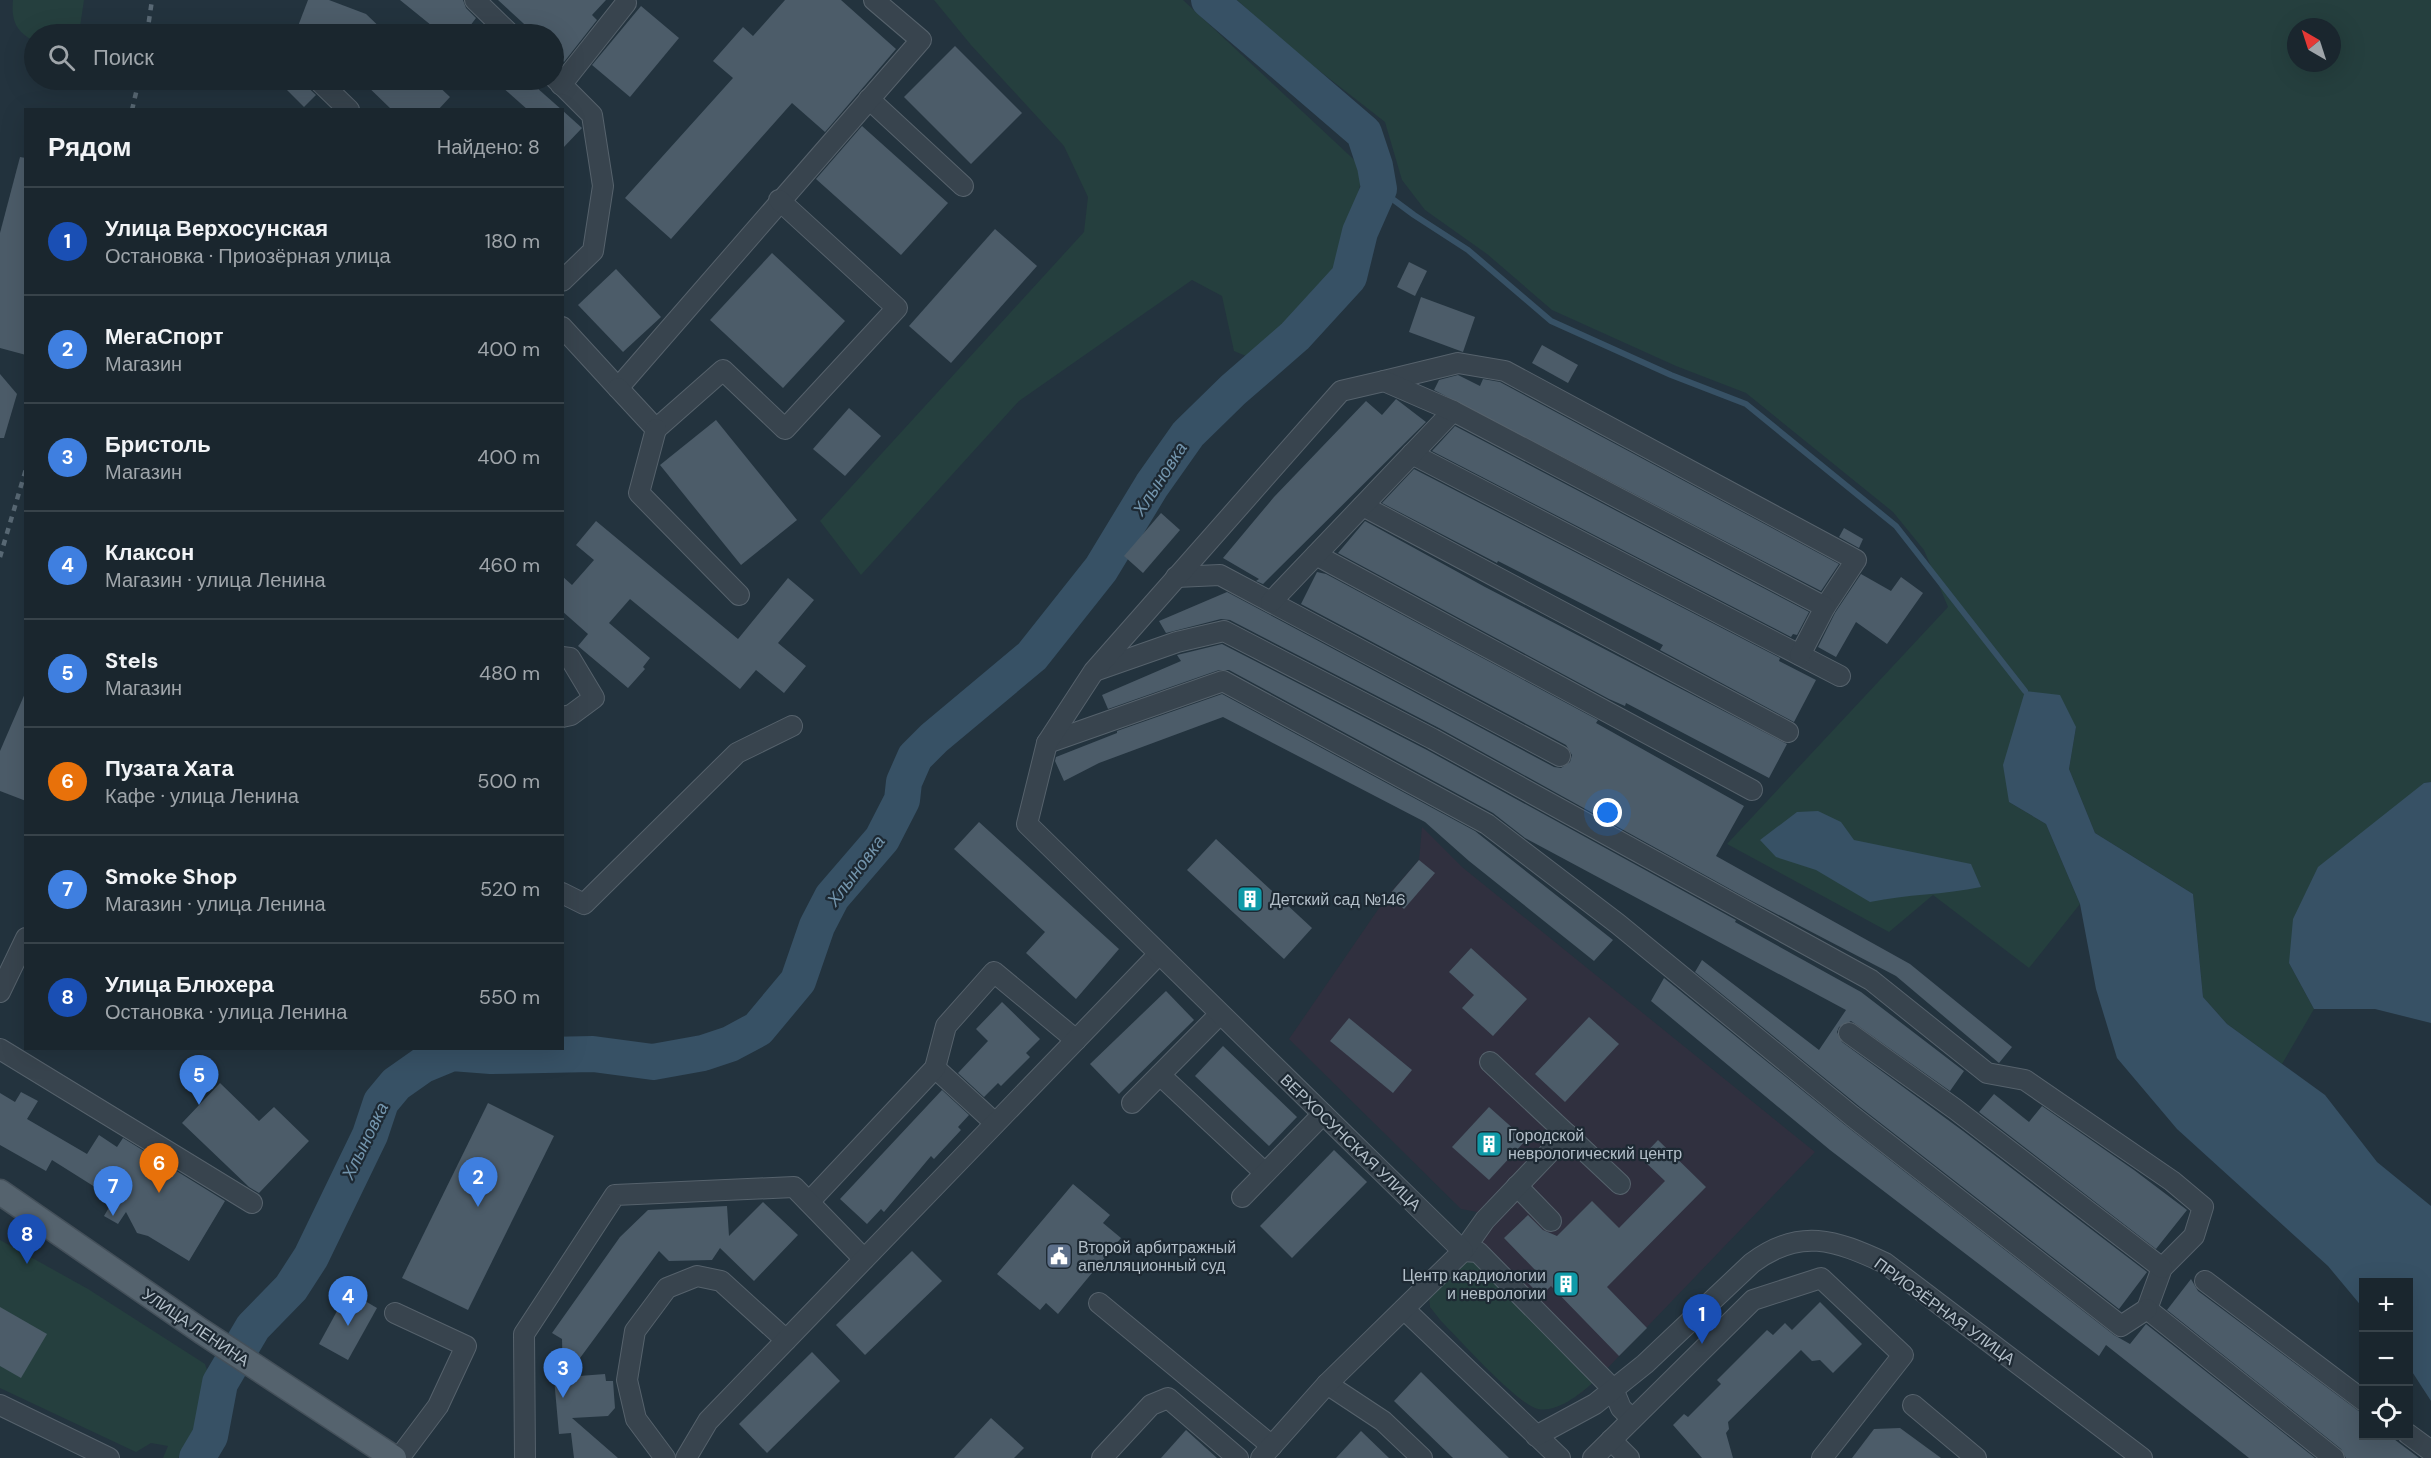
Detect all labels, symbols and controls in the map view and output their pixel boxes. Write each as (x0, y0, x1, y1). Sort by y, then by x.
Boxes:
north arrow (2287, 18, 2341, 72)
search box (24, 24, 564, 90)
icon: search (45, 41, 78, 74)
text: Поиск (93, 43, 154, 72)
text: Рядом (48, 130, 131, 164)
text: Найдено: 8 (437, 134, 540, 160)
text: Улица Верхосунская (105, 214, 328, 243)
text: 1 (64, 228, 71, 254)
text: 180 m (485, 228, 540, 254)
text: Остановка · Приозёрная улица (105, 243, 391, 269)
text: МегаСпорт (105, 322, 224, 351)
text: 2 (62, 336, 73, 362)
text: 400 m (477, 336, 540, 362)
text: Магазин (105, 351, 182, 377)
text: Бристоль (105, 430, 211, 459)
water label: Хлыновка (1127, 438, 1193, 521)
text: 3 (61, 444, 74, 470)
text: 400 m (477, 444, 540, 470)
text: Магазин (105, 459, 182, 485)
text: Клаксон (105, 538, 194, 567)
text: 4 (61, 552, 74, 578)
text: 460 m (478, 552, 540, 578)
text: Магазин · улица Ленина (105, 567, 326, 593)
text: Stels (105, 646, 158, 675)
text: 5 (61, 660, 74, 686)
text: 480 m (479, 660, 540, 686)
text: Магазин (105, 675, 182, 701)
text: Пузата Хата (105, 754, 234, 783)
text: 6 (61, 768, 74, 794)
text: 500 m (477, 768, 540, 794)
text: Кафе · улица Ленина (105, 783, 299, 809)
your location (1593, 798, 1622, 827)
water label: Хлыновка (821, 831, 891, 912)
text: Smoke Shop (105, 862, 237, 891)
text: 7 (62, 876, 73, 902)
text: 520 m (480, 876, 540, 902)
building icon: Детский сад №146 (1235, 884, 1265, 914)
place label: Детский сад №146 (1270, 889, 1406, 910)
text: Магазин · улица Ленина (105, 891, 326, 917)
text: Улица Блюхера (105, 970, 274, 999)
text: 8 (61, 984, 74, 1010)
text: 550 m (479, 984, 540, 1010)
text: Остановка · улица Ленина (105, 999, 347, 1025)
pin: 5 (180, 1056, 218, 1105)
street label: ВЕРХОСУНСКАЯ УЛИЦА (1276, 1069, 1426, 1215)
water label: Хлыновка (336, 1098, 394, 1185)
place label: Городской неврологический центр (1508, 1125, 1682, 1164)
building icon: Городской неврологический центр (1474, 1129, 1504, 1159)
pin: 6 (140, 1144, 178, 1193)
pin: 2 (458, 1158, 498, 1207)
pin: 7 (94, 1166, 132, 1216)
pin: 8 (8, 1214, 46, 1264)
place label: Второй арбитражный апелляционный суд (1078, 1237, 1236, 1276)
public building icon: Второй арбитражный апелляционный суд (1044, 1241, 1074, 1271)
street label: ПРИОЗЁРНАЯ УЛИЦА (1870, 1253, 2020, 1370)
place label: Центр кардиологии и неврологии (1402, 1265, 1546, 1304)
building icon: Центр кардиологии и неврологии (1551, 1269, 1581, 1299)
pin: 4 (328, 1276, 368, 1326)
map controls (2359, 1278, 2413, 1440)
button: + (2359, 1278, 2413, 1332)
street label: УЛИЦА ЛЕНИНА (138, 1284, 254, 1371)
pin: 1 (1682, 1294, 1722, 1344)
button: − (2359, 1332, 2413, 1386)
pin: 3 (544, 1348, 582, 1398)
button: locate (2359, 1386, 2413, 1440)

